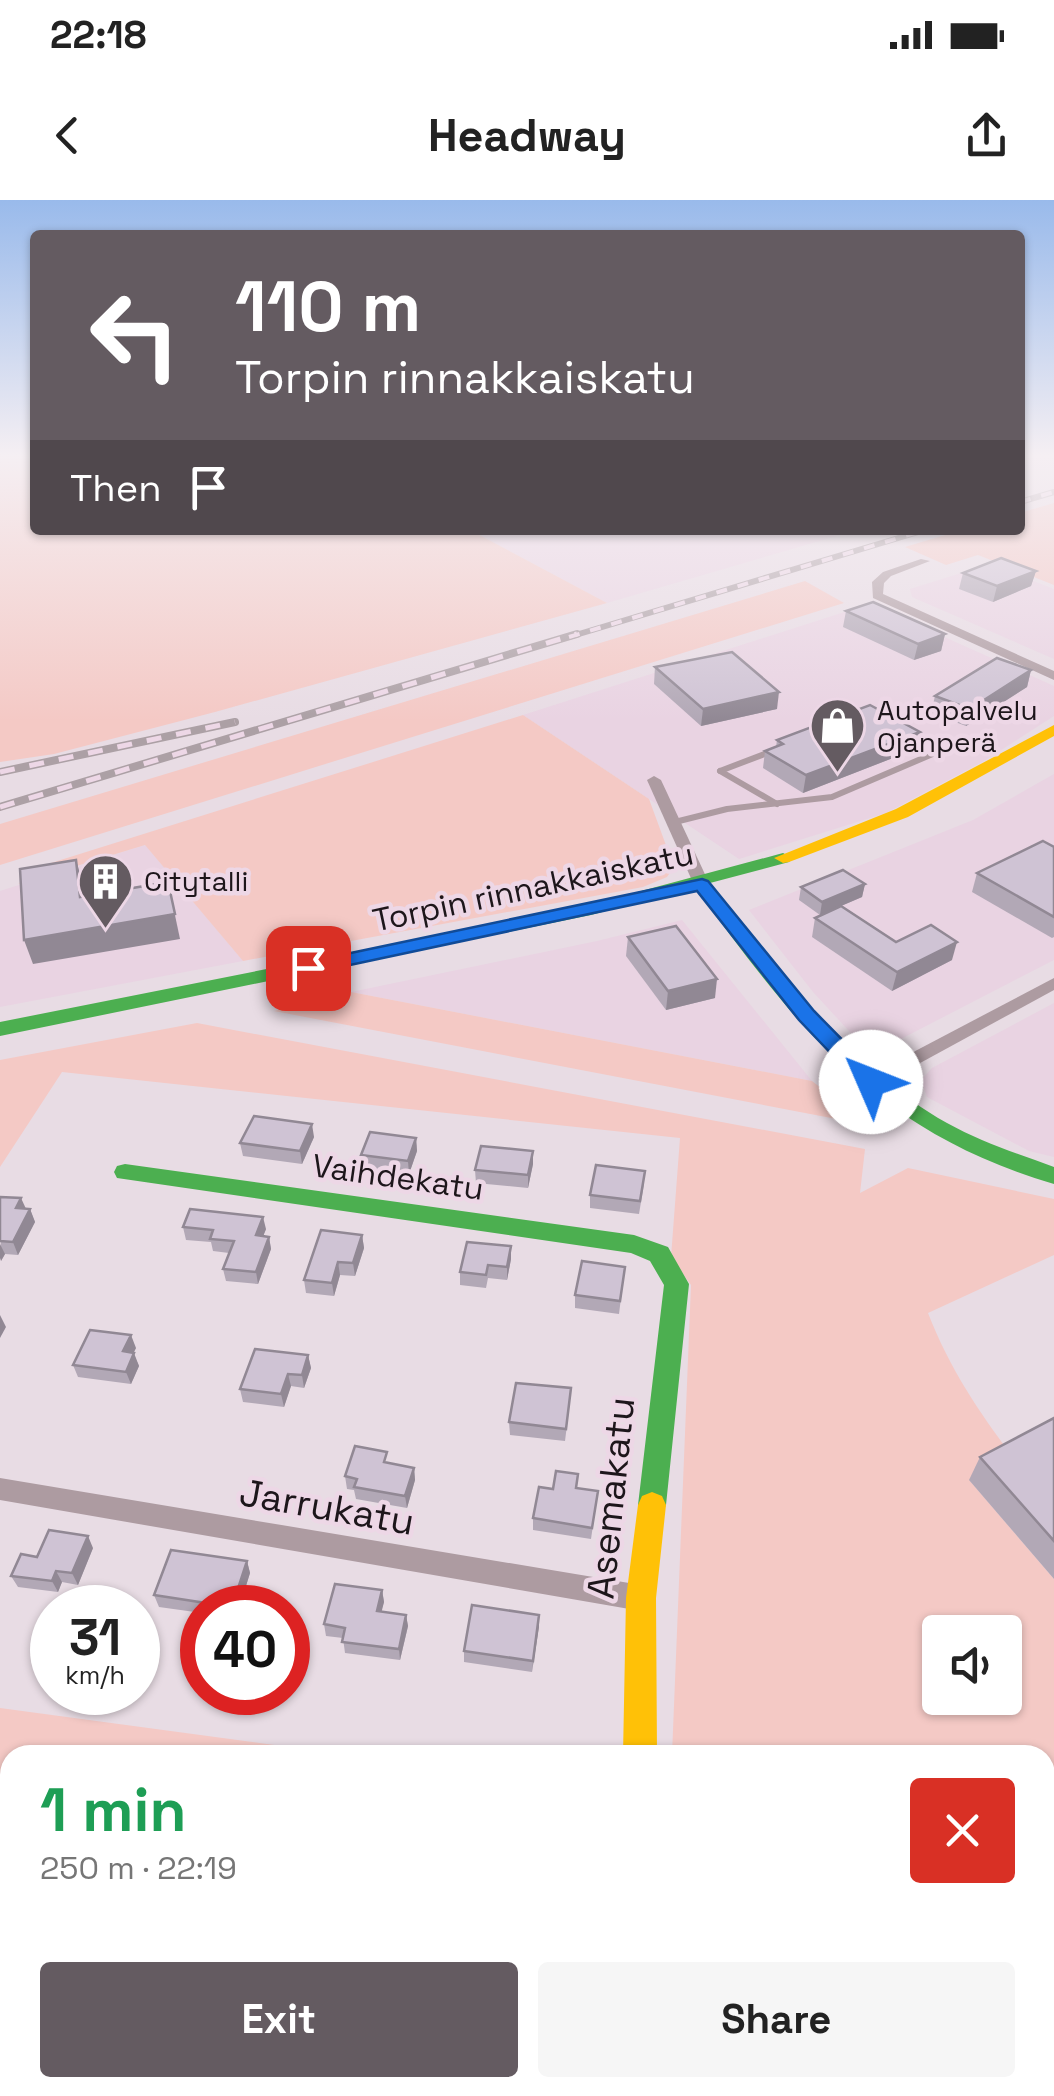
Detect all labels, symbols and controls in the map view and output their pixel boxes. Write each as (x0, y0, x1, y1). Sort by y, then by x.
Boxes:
text: 22:18 (50, 11, 146, 59)
text: Headway (428, 107, 626, 164)
icon: back (40, 108, 95, 163)
icon: share (959, 108, 1014, 163)
text: 110 m (235, 262, 421, 351)
icon: left (70, 270, 200, 400)
text: Torpin rinnakkaiskatu (235, 349, 695, 406)
icon: arrive (181, 460, 236, 515)
text: Then (70, 464, 161, 512)
place label: Autopalvelu Ojanperä (877, 692, 1038, 760)
shop icon: Autopalvelu Ojanperä (808, 696, 868, 775)
street label: Torpin rinnakkaiskatu (369, 833, 697, 941)
building icon: Citytalli (75, 851, 135, 930)
place label: Citytalli (144, 863, 248, 899)
pin (266, 926, 351, 1011)
icon: arrive (281, 941, 336, 996)
position arrow (819, 1030, 923, 1134)
street label: Vaihdekatu (310, 1145, 486, 1209)
street label: Asemakatu (577, 1395, 645, 1601)
street label: Jarrukatu (236, 1468, 418, 1546)
speed limit sign: 40 (180, 1585, 310, 1715)
text: 31 (69, 1606, 121, 1670)
map controls (922, 1615, 1022, 1715)
button: sound (922, 1615, 1022, 1715)
text: km/h (65, 1659, 125, 1691)
text: 1 min (40, 1772, 187, 1849)
button: close (910, 1778, 1015, 1883)
text: 250 m · 22:19 (40, 1848, 237, 1888)
button: Exit (40, 1962, 518, 2077)
button: Share (538, 1962, 1015, 2077)

